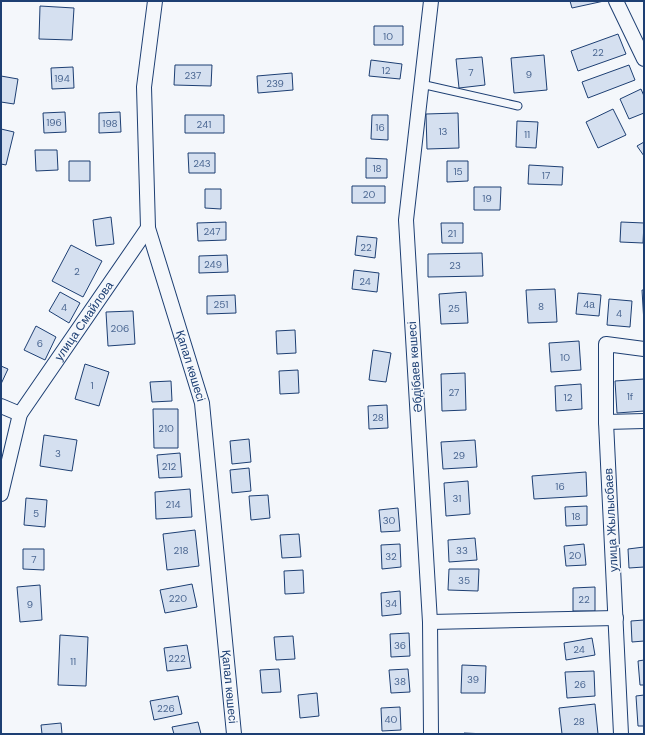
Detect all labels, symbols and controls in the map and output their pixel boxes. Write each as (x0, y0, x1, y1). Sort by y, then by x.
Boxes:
house number: 10 (383, 30, 393, 43)
house number: 22 (592, 46, 604, 59)
house number: 12 (382, 64, 391, 77)
house number: 7 (468, 66, 474, 79)
house number: 9 (526, 68, 532, 81)
house number: 237 (185, 69, 201, 82)
house number: 194 (54, 72, 70, 85)
house number: 239 (266, 77, 284, 90)
house number: 196 (46, 116, 62, 129)
house number: 198 (102, 117, 118, 130)
house number: 241 (197, 118, 211, 131)
house number: 16 (375, 121, 385, 134)
house number: 13 (438, 125, 448, 138)
house number: 11 (524, 128, 530, 141)
house number: 243 (193, 157, 211, 170)
house number: 18 (372, 162, 382, 175)
house number: 15 (453, 165, 463, 178)
house number: 17 (542, 169, 550, 182)
house number: 20 (363, 188, 375, 201)
house number: 19 (482, 192, 492, 205)
house number: 247 (204, 225, 221, 238)
house number: 21 (448, 227, 456, 240)
house number: 22 (360, 241, 372, 254)
house number: 249 (204, 258, 222, 271)
house number: 23 (449, 259, 461, 272)
house number: 2 (74, 265, 80, 278)
house number: 24 (359, 275, 371, 288)
street label: улица Смайлова (51, 278, 117, 364)
house number: 251 (214, 298, 228, 311)
house number: 4а (583, 298, 595, 311)
house number: 8 (538, 300, 544, 313)
house number: 4 (61, 301, 67, 314)
house number: 25 (448, 302, 460, 315)
house number: 4 (616, 307, 622, 320)
street label: Әбдібаев көшесі (404, 321, 426, 413)
house number: 206 (111, 322, 129, 335)
street label: Қапал көшесі (172, 328, 209, 404)
house number: 6 (37, 337, 43, 350)
house number: 10 (560, 351, 570, 364)
house number: 1 (90, 379, 94, 392)
house number: 27 (449, 386, 459, 399)
house number: 1f (627, 390, 634, 403)
house number: 12 (564, 391, 573, 404)
house number: 28 (372, 411, 384, 424)
house number: 210 (158, 422, 174, 435)
house number: 3 (55, 447, 61, 460)
house number: 29 (453, 449, 465, 462)
house number: 212 (162, 460, 177, 473)
street label: улица Жылысбаев (600, 468, 622, 572)
house number: 16 (555, 480, 565, 493)
house number: 31 (453, 492, 461, 505)
house number: 214 (166, 498, 180, 511)
house number: 5 (33, 507, 39, 520)
house number: 18 (571, 510, 581, 523)
house number: 30 (383, 514, 396, 527)
house number: 218 (174, 544, 188, 557)
house number: 33 (456, 544, 468, 557)
house number: 20 (569, 549, 581, 562)
house number: 32 (385, 550, 397, 563)
house number: 7 (31, 553, 37, 566)
house number: 35 (458, 574, 470, 587)
house number: 220 (169, 592, 187, 605)
house number: 22 (578, 593, 590, 606)
house number: 34 (385, 597, 397, 610)
house number: 9 (27, 598, 33, 611)
house number: 36 (394, 639, 406, 652)
house number: 24 (573, 643, 585, 656)
street label: Қапал көшесі (218, 649, 241, 724)
house number: 222 (168, 652, 186, 665)
house number: 11 (70, 655, 76, 668)
house number: 39 (467, 673, 479, 686)
house number: 38 (394, 675, 406, 688)
house number: 26 (574, 678, 586, 691)
house number: 226 (157, 702, 175, 715)
house number: 40 (385, 713, 398, 726)
house number: 28 (573, 715, 585, 728)

